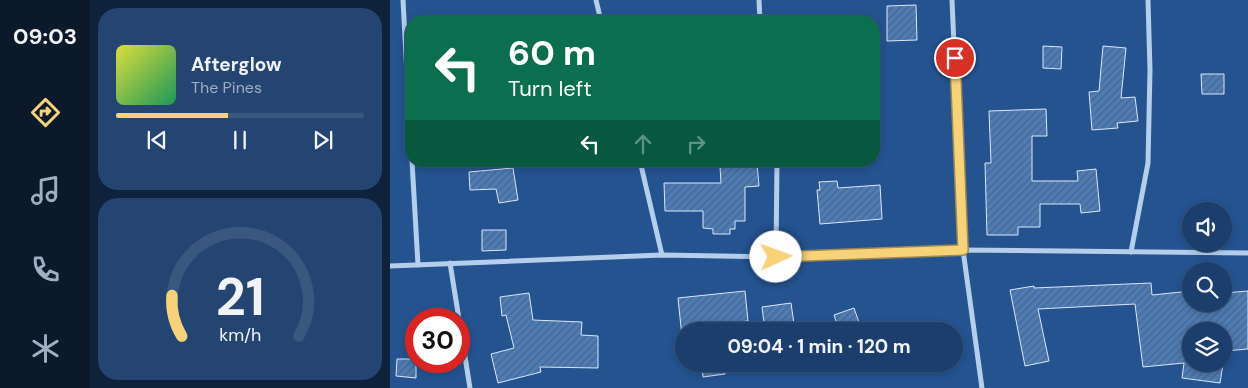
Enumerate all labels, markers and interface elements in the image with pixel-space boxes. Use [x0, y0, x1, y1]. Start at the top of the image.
text: 09:03 [13, 22, 77, 51]
text: 60 m [508, 30, 596, 76]
icon: left [425, 35, 490, 100]
pin [934, 37, 976, 79]
icon: arrive [941, 44, 969, 72]
text: Afterglow [191, 52, 282, 77]
text: Turn left [508, 74, 592, 103]
text: The Pines [191, 77, 262, 98]
icon: directions [28, 95, 63, 130]
icon: previous [143, 126, 171, 154]
icon: pause [226, 126, 254, 154]
icon: next [309, 126, 337, 154]
icon: left [576, 130, 604, 158]
icon: ahead [629, 130, 657, 158]
icon: right [682, 130, 710, 158]
icon: music [28, 173, 63, 208]
map controls [1182, 202, 1232, 372]
button: sound [1182, 202, 1232, 252]
position arrow [749, 230, 801, 282]
icon: phone [28, 252, 63, 287]
button: search [1182, 262, 1232, 312]
text: 21 [216, 263, 264, 331]
speed limit sign: 30 [405, 308, 470, 373]
button: layers [1182, 322, 1232, 372]
text: km/h [219, 323, 261, 347]
icon: climate [28, 331, 63, 366]
text: 09:04 · 1 min · 120 m [727, 334, 911, 359]

